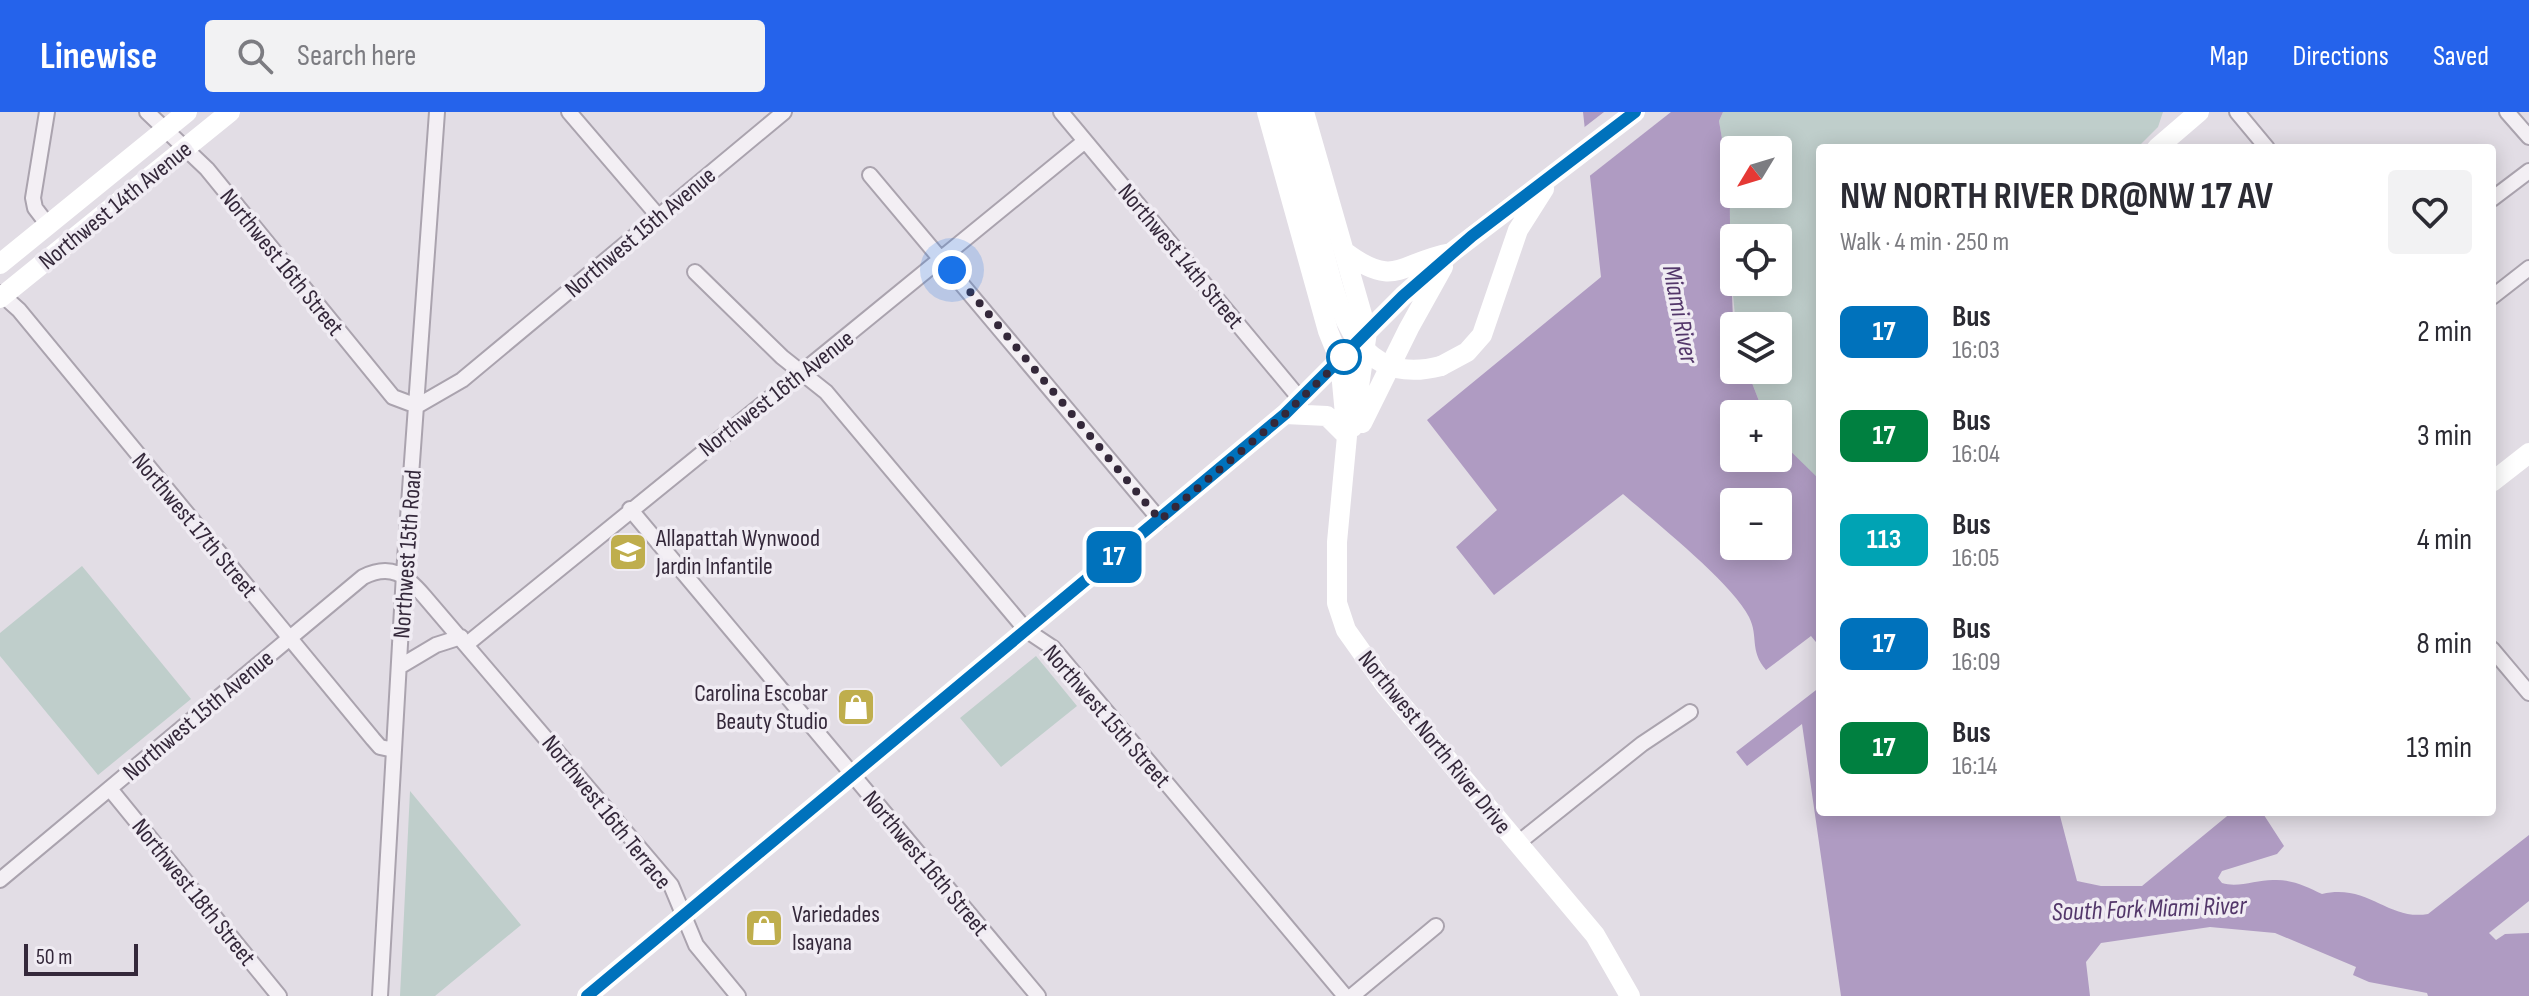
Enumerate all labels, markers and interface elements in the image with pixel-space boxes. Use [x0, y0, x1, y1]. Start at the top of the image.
search box [205, 20, 765, 92]
text: Linewise [40, 34, 157, 79]
icon: search [233, 34, 277, 78]
text: Search here [297, 38, 416, 74]
text: Map [2210, 40, 2249, 73]
text: Directions [2293, 40, 2389, 73]
text: Saved [2433, 40, 2489, 73]
street label: Northwest 14th Avenue [33, 135, 198, 276]
north arrow [1720, 136, 1792, 208]
map controls [1720, 136, 1792, 560]
street label: Northwest 15th Avenue [559, 161, 722, 304]
button: heart [2388, 170, 2472, 254]
text: NW NORTH RIVER DR@NW 17 AV [1840, 174, 2273, 219]
street label: Northwest 14th Street [1112, 178, 1250, 335]
street label: Northwest 16th Street [213, 183, 350, 342]
button: locate [1720, 224, 1792, 296]
text: Walk · 4 min · 250 m [1840, 227, 2009, 258]
your location [932, 250, 972, 290]
water label: Miami River [1655, 263, 1705, 368]
text: Bus [1952, 299, 1991, 335]
button: layers [1720, 312, 1792, 384]
text: 2 min [2417, 314, 2472, 350]
text: 17 [1873, 315, 1896, 348]
street label: Northwest 16th Avenue [693, 324, 860, 463]
text: 16:03 [1952, 335, 2000, 366]
unlabelled marker [1327, 340, 1361, 374]
button: + [1720, 400, 1792, 472]
text: Bus [1952, 403, 1991, 439]
text: 3 min [2417, 418, 2472, 454]
text: 17 [1873, 419, 1896, 452]
text: 16:04 [1952, 439, 2000, 470]
street label: Northwest 17th Street [126, 447, 264, 604]
street label: Northwest 15th Road [387, 469, 428, 639]
button: − [1720, 488, 1792, 560]
text: Bus [1952, 507, 1991, 543]
text: 4 min [2417, 522, 2472, 558]
text: 113 [1867, 523, 1901, 556]
place label: Allapattah Wynwood Jardin Infantile [655, 524, 820, 581]
school or university icon: Allapattah Wynwood Jardin Infantile [607, 531, 649, 573]
line badge: 17 [1078, 531, 1150, 583]
text: 17 [1103, 540, 1126, 573]
text: 16:05 [1952, 543, 1999, 574]
text: Bus [1952, 611, 1991, 647]
text: 8 min [2416, 626, 2472, 662]
text: 17 [1873, 627, 1896, 660]
street label: Northwest 15th Street [1037, 639, 1177, 794]
street label: Northwest 15th Avenue [117, 644, 280, 787]
street label: Northwest North River Drive [1352, 645, 1517, 840]
text: 16:09 [1952, 647, 2001, 678]
place label: Carolina Escobar Beauty Studio [694, 679, 828, 736]
shop icon: Carolina Escobar Beauty Studio [835, 686, 877, 728]
text: Bus [1952, 715, 1991, 751]
street label: Northwest 16th Terrace [536, 729, 678, 895]
text: 13 min [2406, 730, 2472, 766]
text: 17 [1873, 731, 1896, 764]
text: 16:14 [1952, 751, 1997, 782]
street label: Northwest 16th Street [856, 785, 995, 942]
street label: Northwest 18th Street [125, 813, 262, 972]
water label: South Fork Miami River [2051, 891, 2249, 928]
place label: Variedades Isayana [792, 900, 880, 957]
shop icon: Variedades Isayana [743, 907, 785, 949]
scale bar [24, 940, 138, 976]
text: 50 m [36, 944, 72, 971]

